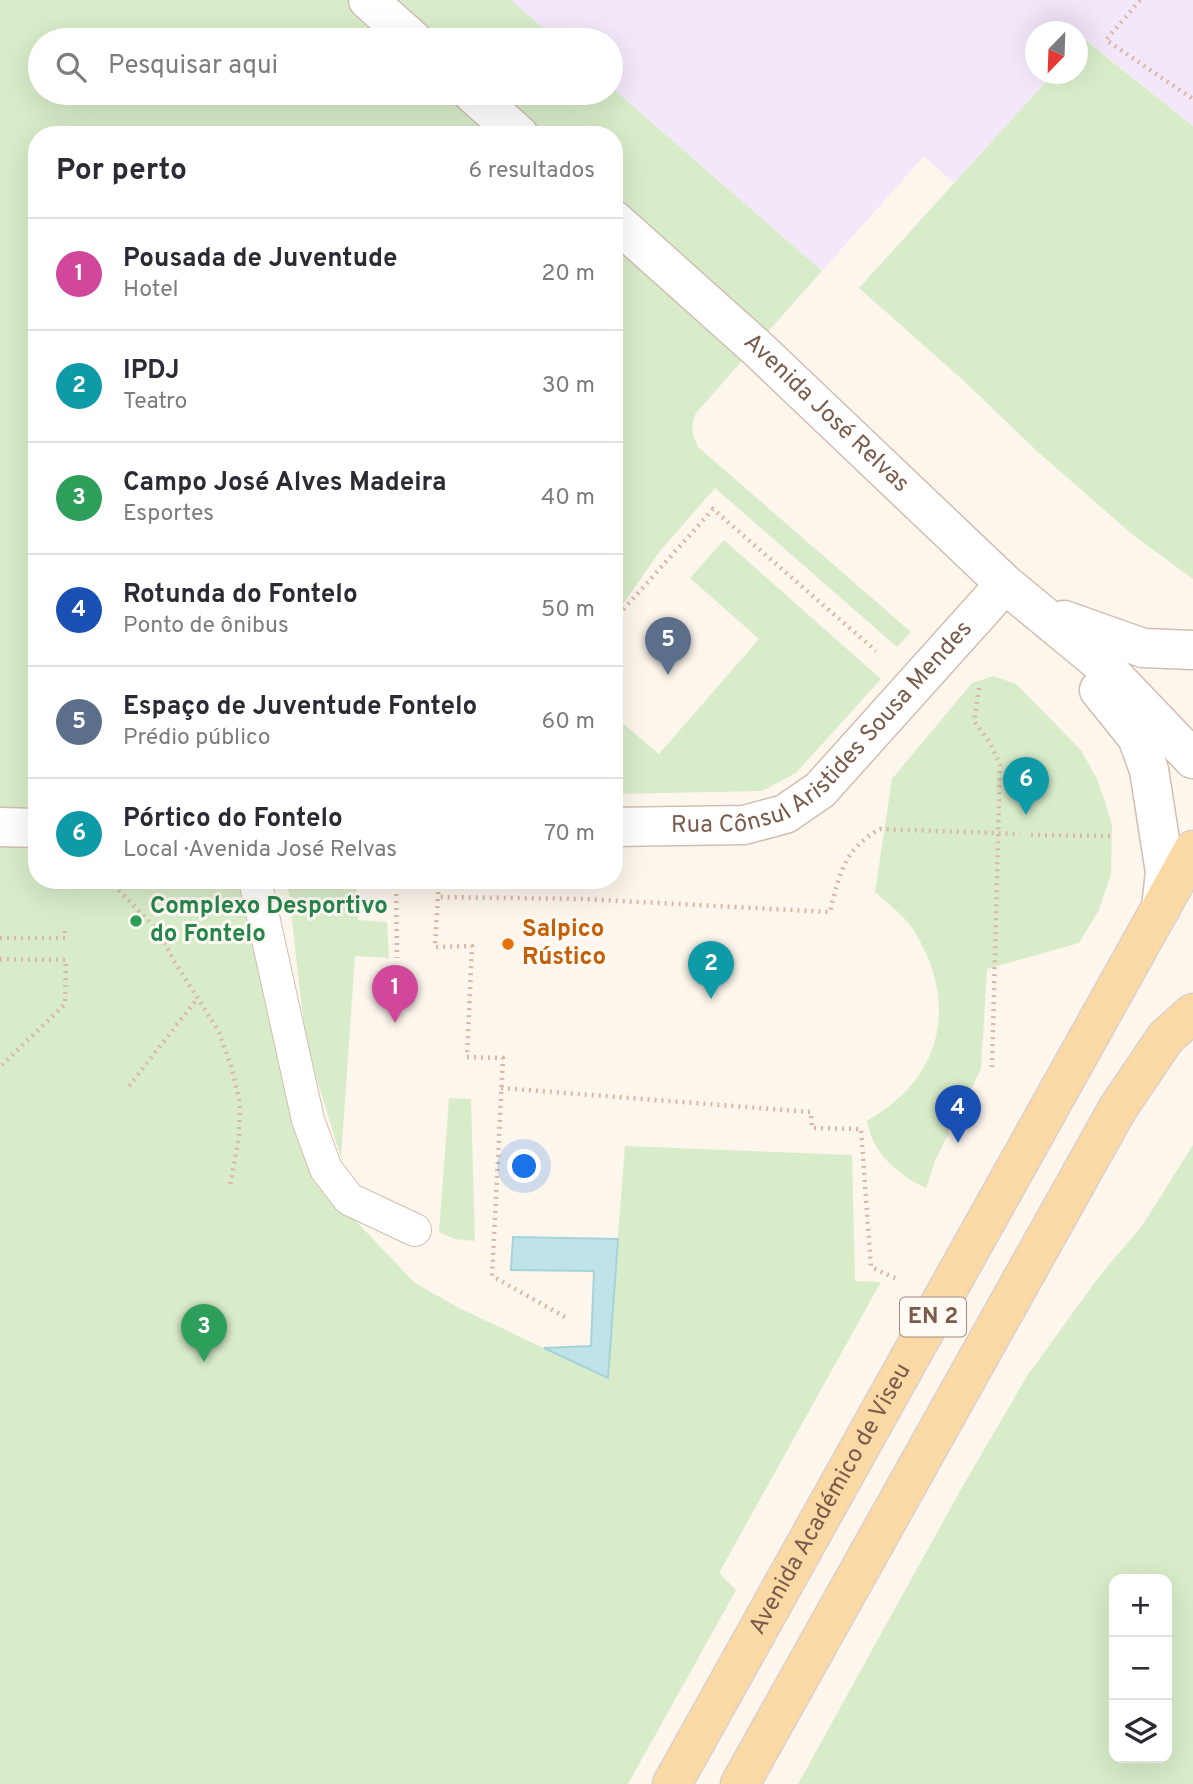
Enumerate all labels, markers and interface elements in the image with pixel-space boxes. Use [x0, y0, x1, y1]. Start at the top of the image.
north arrow [1025, 21, 1088, 84]
search box [28, 28, 623, 105]
icon: search [52, 48, 90, 86]
text: Pesquisar aqui [108, 50, 278, 83]
text: Por perto [56, 153, 187, 190]
text: 6 resultados [469, 157, 595, 186]
text: Pousada de Juventude [123, 243, 397, 276]
text: 1 [74, 260, 84, 289]
text: 20 m [541, 260, 595, 289]
text: Hotel [123, 276, 179, 305]
street label: Avenida José Relvas [737, 327, 915, 500]
text: IPDJ [123, 355, 180, 388]
text: 2 [72, 372, 86, 401]
text: 30 m [542, 372, 595, 401]
text: Teatro [123, 388, 187, 417]
text: Campo José Alves Madeira [123, 467, 447, 500]
text: 3 [72, 484, 86, 513]
text: 40 m [541, 484, 595, 513]
text: Esportes [123, 500, 214, 529]
text: Rotunda do Fontelo [123, 579, 358, 612]
text: 4 [72, 596, 86, 625]
text: 50 m [541, 596, 595, 625]
text: Ponto de ônibus [123, 612, 289, 641]
street label: Rua Cônsul Aristides Sousa Mendes [671, 615, 980, 841]
pin: 5 [645, 617, 691, 675]
text: Espaço de Juventude Fontelo [123, 691, 477, 724]
text: 5 [72, 708, 86, 737]
text: 60 m [542, 708, 595, 737]
text: Prédio público [123, 724, 271, 753]
pin: 6 [1003, 757, 1049, 815]
text: Pórtico do Fontelo [123, 803, 343, 836]
text: 6 [72, 820, 86, 849]
text: 70 m [544, 820, 595, 849]
text: Local · Avenida José Relvas [123, 836, 397, 865]
place label: Complexo Desportivo do Fontelo [150, 892, 388, 950]
marker: Complexo Desportivo do Fontelo [128, 913, 144, 929]
place label: Salpico Rústico [522, 915, 606, 973]
marker: Salpico Rústico [500, 936, 516, 952]
pin: 2 [688, 941, 734, 999]
pin: 1 [372, 965, 418, 1023]
pin: 4 [935, 1085, 981, 1143]
your location [507, 1149, 541, 1183]
road number: EN 2 [900, 1298, 966, 1336]
pin: 3 [181, 1304, 227, 1362]
street label: Avenida Académico de Viseu [743, 1358, 918, 1640]
map controls [1109, 1574, 1172, 1763]
button: + [1109, 1574, 1172, 1637]
button: − [1109, 1637, 1172, 1700]
button: layers [1109, 1700, 1172, 1763]

